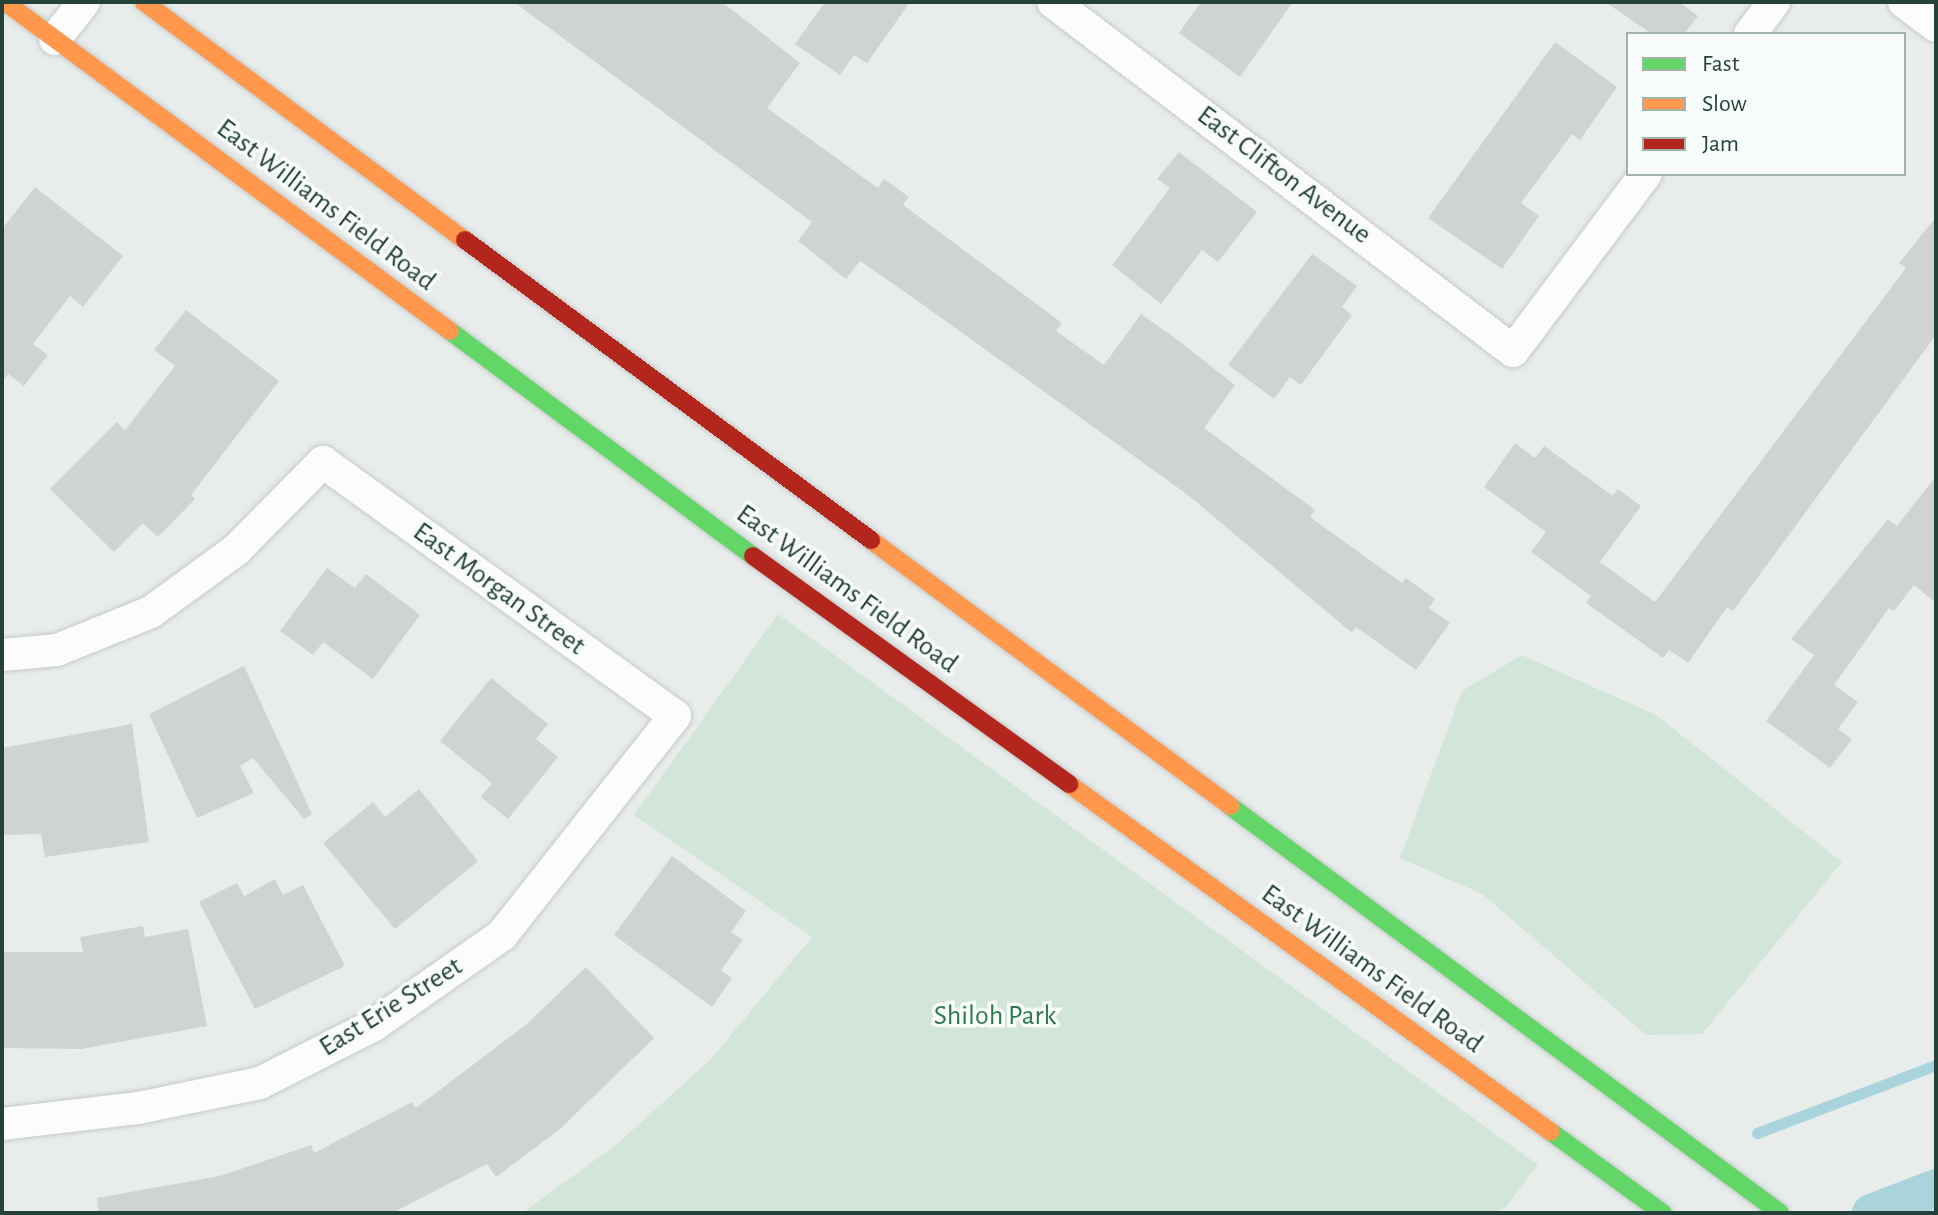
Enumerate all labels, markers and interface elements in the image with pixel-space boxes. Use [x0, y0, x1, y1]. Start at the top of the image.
legend [1626, 32, 1906, 176]
text: Fast [1702, 52, 1739, 76]
text: Slow [1702, 92, 1747, 116]
street label: East Clifton Avenue [1190, 99, 1378, 251]
street label: East Williams Field Road [210, 112, 442, 298]
text: Jam [1702, 132, 1739, 156]
street label: East Williams Field Road [730, 497, 964, 681]
street label: East Morgan Street [406, 515, 592, 663]
street label: East Williams Field Road [1255, 877, 1489, 1061]
street label: East Erie Street [313, 950, 469, 1064]
park label: Shiloh Park [934, 999, 1056, 1033]

